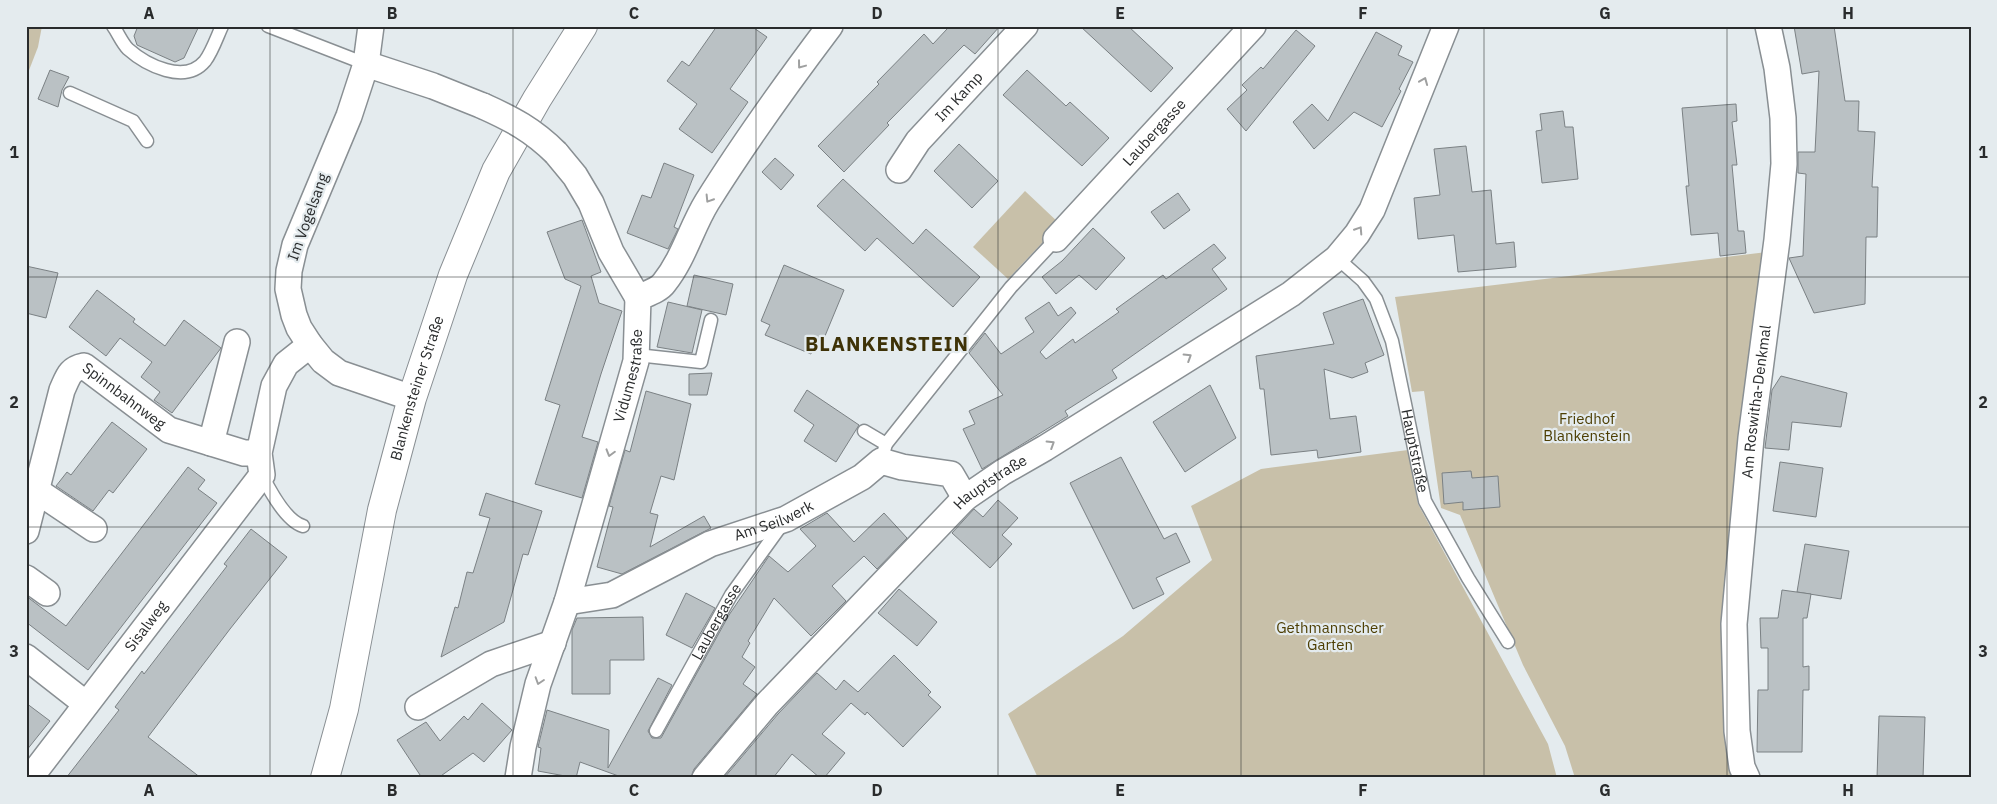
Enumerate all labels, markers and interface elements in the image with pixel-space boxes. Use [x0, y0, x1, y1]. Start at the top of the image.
text: A [144, 3, 155, 23]
text: B [387, 3, 398, 23]
text: C [629, 3, 639, 23]
text: D [871, 3, 883, 23]
text: E [1115, 3, 1125, 23]
text: F [1358, 3, 1368, 23]
text: G [1599, 3, 1611, 23]
text: H [1842, 3, 1854, 23]
one-way arrow [798, 59, 807, 69]
street label: Im Kamp [931, 67, 987, 126]
one-way arrow [1419, 78, 1429, 86]
street label: Laubergasse [1118, 95, 1190, 170]
text: 1 [9, 142, 19, 162]
text: 1 [1978, 142, 1988, 162]
street label: Im Vogelsang [283, 170, 332, 263]
one-way arrow [706, 193, 715, 203]
one-way arrow [1353, 226, 1363, 235]
street label: Blankensteiner Straße [386, 313, 448, 462]
street label: Am Roswitha-Denkmal [1737, 324, 1775, 479]
street label: Vidumestraße [609, 329, 646, 424]
district label: BLANKENSTEIN [805, 330, 969, 357]
one-way arrow [1183, 354, 1192, 364]
street label: Spinnbahnweg [79, 358, 170, 433]
text: 2 [9, 392, 19, 412]
text: 2 [1978, 392, 1988, 412]
street label: Hauptstraße [1397, 407, 1433, 494]
park label: Friedhof Blankenstein [1543, 409, 1631, 445]
one-way arrow [1045, 441, 1054, 451]
one-way arrow [605, 448, 615, 457]
street label: Hauptstraße [949, 450, 1030, 513]
street label: Am Seilwerk [731, 496, 817, 544]
street label: Laubergasse [687, 579, 745, 663]
street label: Sisalweg [120, 597, 171, 655]
park label: Gethmannscher Garten [1276, 618, 1384, 654]
text: 3 [9, 641, 19, 661]
text: 3 [1978, 641, 1988, 661]
one-way arrow [535, 676, 545, 685]
text: A [144, 780, 155, 800]
text: B [387, 780, 398, 800]
text: C [629, 780, 639, 800]
text: D [871, 780, 883, 800]
text: E [1115, 780, 1125, 800]
text: F [1358, 780, 1368, 800]
text: G [1599, 780, 1611, 800]
text: H [1842, 780, 1854, 800]

